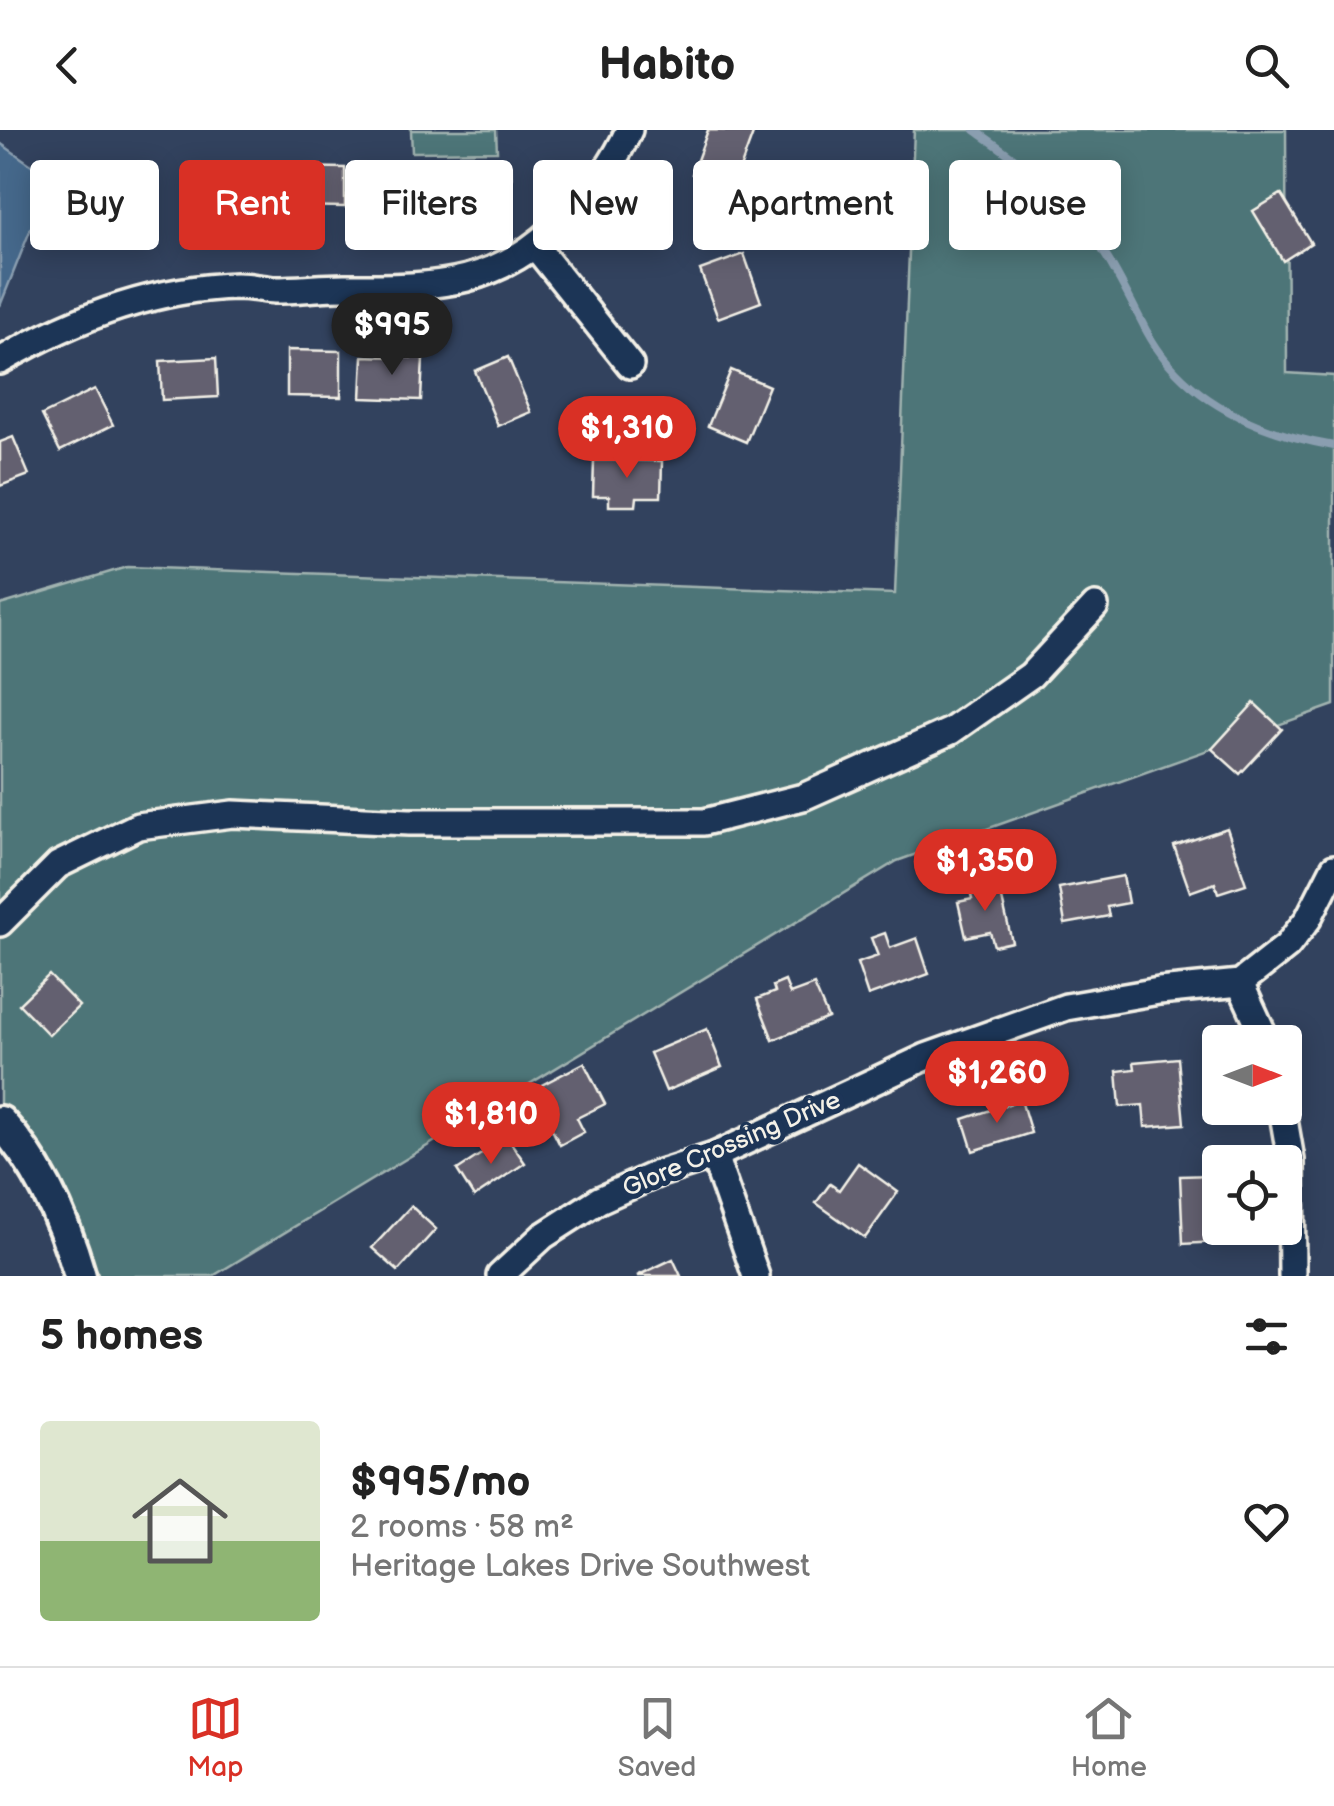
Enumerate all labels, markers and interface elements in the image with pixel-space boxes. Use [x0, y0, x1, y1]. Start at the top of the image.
icon: back [40, 38, 95, 93]
text: Habito [599, 38, 735, 93]
icon: search [1239, 38, 1294, 93]
chip: Buy [30, 160, 159, 250]
chip: Rent [179, 160, 325, 250]
chip: Filters [345, 160, 513, 250]
chip: New [533, 160, 673, 250]
chip: Apartment [693, 160, 929, 250]
chip: House [949, 160, 1121, 250]
pin: $995 [333, 293, 451, 378]
text: $995 [353, 306, 431, 345]
pin: $1,310 [546, 396, 708, 481]
text: $1,310 [580, 409, 674, 448]
pin: $1,350 [904, 829, 1066, 914]
text: $1,350 [936, 842, 1034, 881]
north arrow [1202, 1025, 1302, 1125]
map controls [1202, 1025, 1302, 1245]
pin: $1,260 [916, 1041, 1078, 1126]
text: $1,260 [947, 1054, 1047, 1093]
pin: $1,810 [410, 1082, 572, 1167]
street label: Glore Crossing Drive [618, 1084, 845, 1204]
text: $1,810 [444, 1095, 538, 1134]
button: locate [1202, 1145, 1302, 1245]
icon: filters [1239, 1309, 1294, 1364]
text: 5 homes [40, 1311, 203, 1362]
text: $995/mo [350, 1457, 531, 1508]
icon: home [120, 1461, 240, 1581]
icon: heart [1239, 1494, 1294, 1549]
text: 2 rooms · 58 m² [350, 1508, 574, 1547]
text: Heritage Lakes Drive Southwest [350, 1547, 810, 1586]
tab: Map [187, 1691, 243, 1784]
tab: Saved [618, 1691, 696, 1784]
tab: Home [1071, 1691, 1147, 1784]

